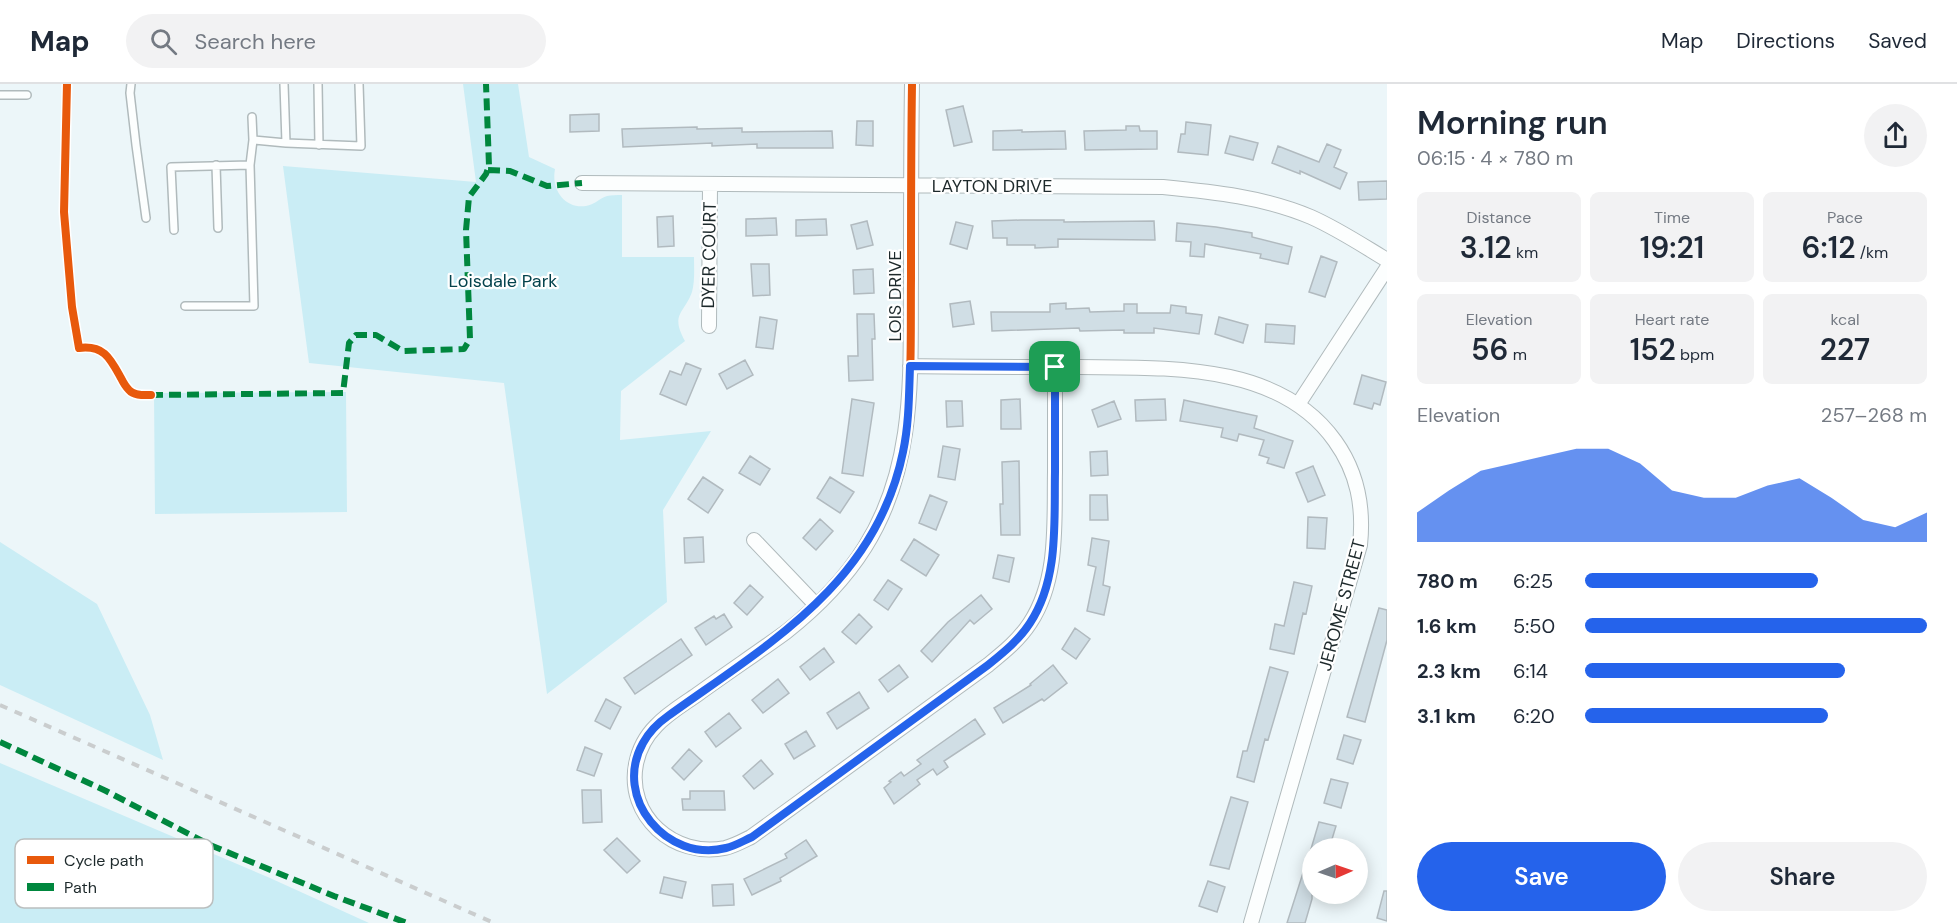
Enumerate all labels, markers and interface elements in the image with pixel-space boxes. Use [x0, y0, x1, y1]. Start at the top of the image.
search box [126, 14, 546, 68]
text: Map [30, 23, 90, 60]
icon: search [147, 25, 180, 58]
text: Search here [195, 27, 316, 56]
text: Map [1661, 27, 1703, 55]
text: Directions [1736, 27, 1835, 55]
text: Saved [1868, 27, 1927, 55]
text: Morning run [1417, 101, 1608, 144]
button: share [1864, 104, 1927, 167]
text: 06:15 · 4 × 780 m [1417, 145, 1573, 171]
street label: LAYTON DRIVE [932, 174, 1052, 198]
street label: DYER COURT [696, 201, 722, 309]
text: Distance [1467, 207, 1531, 228]
text: Time [1654, 207, 1690, 228]
text: Pace [1827, 207, 1863, 228]
text: 3.12 [1460, 228, 1512, 267]
text: 19:21 [1640, 228, 1704, 267]
text: 6:12 [1802, 228, 1856, 267]
text: km [1512, 242, 1538, 263]
text: /km [1856, 242, 1888, 263]
street label: LOIS DRIVE [883, 250, 907, 342]
park label: Loisdale Park [449, 269, 557, 293]
text: Elevation [1466, 309, 1532, 330]
text: Heart rate [1635, 309, 1709, 330]
text: kcal [1831, 309, 1859, 330]
text: 56 [1471, 330, 1509, 369]
text: 152 [1630, 330, 1676, 369]
text: 227 [1820, 330, 1870, 369]
pin [1029, 341, 1080, 392]
text: m [1509, 344, 1527, 365]
text: bpm [1676, 344, 1714, 365]
icon: arrive [1038, 350, 1071, 383]
text: Elevation [1417, 402, 1500, 428]
text: 257–268 m [1821, 402, 1927, 428]
street label: JEROME STREET [1313, 537, 1371, 673]
text: 780 m [1417, 568, 1478, 594]
text: 6:25 [1513, 568, 1553, 594]
text: 1.6 km [1417, 613, 1476, 639]
text: 5:50 [1513, 613, 1555, 639]
text: 2.3 km [1417, 658, 1481, 684]
text: 6:14 [1513, 658, 1548, 684]
text: 3.1 km [1417, 703, 1476, 729]
text: 6:20 [1513, 703, 1555, 729]
north arrow [1302, 838, 1368, 904]
map controls [1302, 838, 1368, 904]
legend [15, 839, 213, 908]
button: Save [1417, 842, 1666, 911]
button: Share [1678, 842, 1927, 911]
text: Cycle path [64, 850, 144, 871]
text: Path [64, 877, 97, 898]

